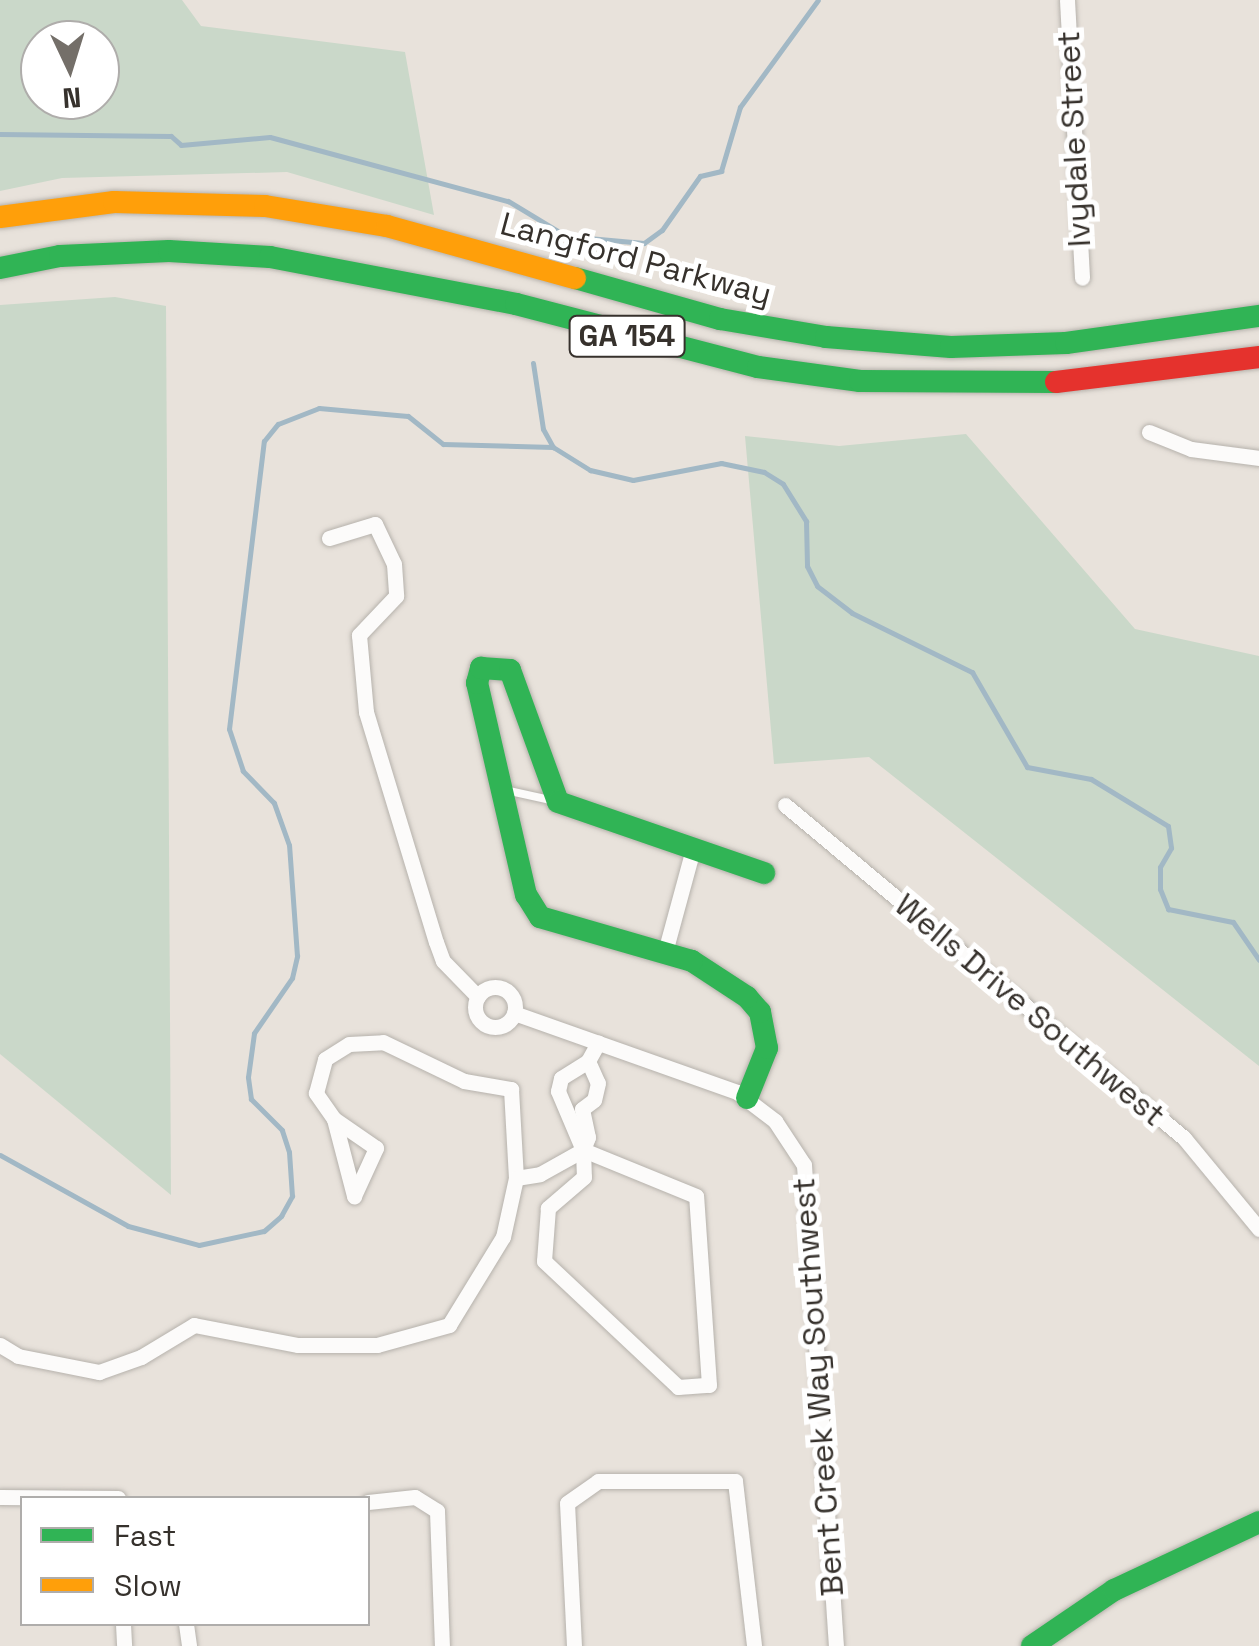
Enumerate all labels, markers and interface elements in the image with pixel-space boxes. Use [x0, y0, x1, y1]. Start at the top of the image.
north arrow [20, 20, 120, 120]
street label: Ivydale Street [1049, 30, 1099, 248]
text: N [61, 79, 83, 117]
street label: Langford Parkway [496, 204, 776, 314]
road number: GA 154 [567, 311, 687, 361]
street label: Wells Drive Southwest [887, 886, 1173, 1134]
street label: Bent Creek Way Southwest [784, 1176, 852, 1598]
legend [20, 1496, 370, 1626]
text: Fast [114, 1516, 176, 1555]
text: Slow [114, 1566, 182, 1605]

